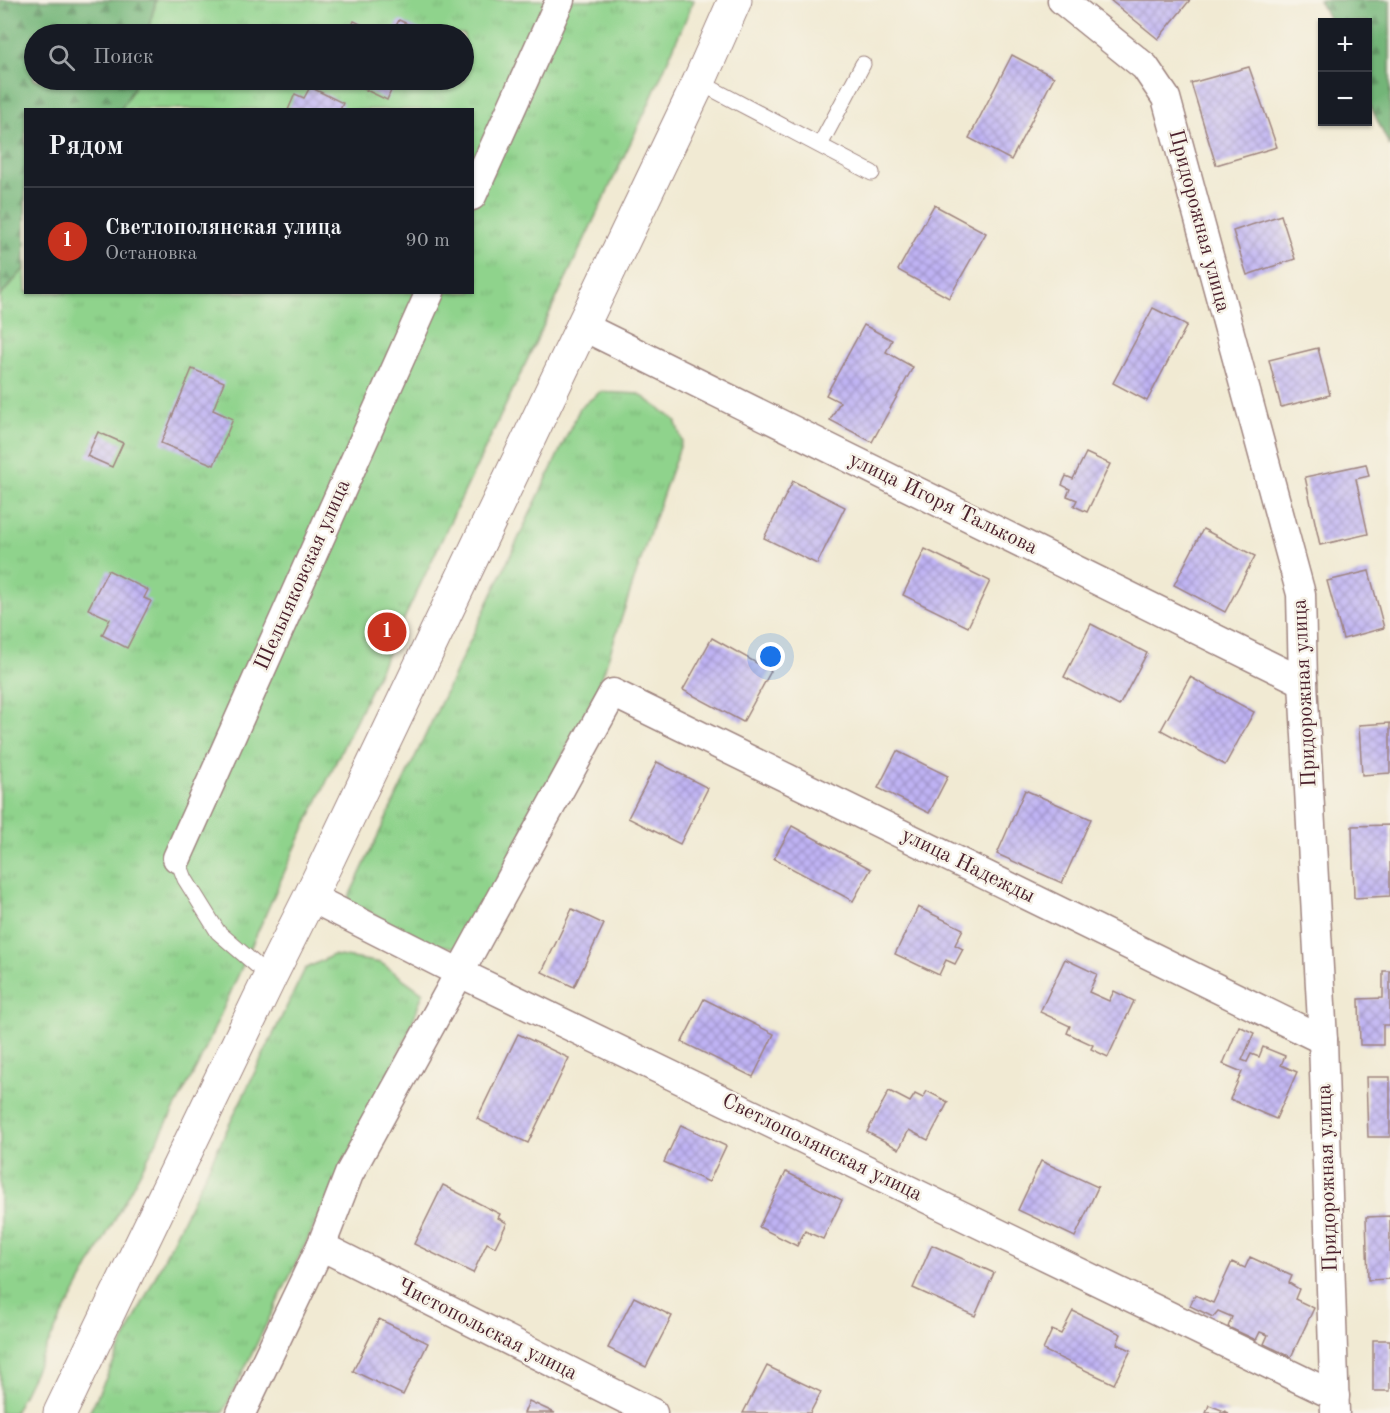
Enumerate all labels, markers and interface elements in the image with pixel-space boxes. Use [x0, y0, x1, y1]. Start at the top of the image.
map controls [1318, 18, 1372, 126]
button: + [1318, 18, 1372, 72]
search box [24, 24, 474, 90]
icon: search [45, 41, 78, 74]
text: Поиск [93, 46, 154, 68]
button: − [1318, 72, 1372, 126]
street label: Придорожная улица [1165, 127, 1233, 315]
text: Рядом [48, 134, 123, 160]
text: Светлополянская улица [105, 217, 342, 239]
text: 1 [62, 231, 73, 251]
text: 90 m [405, 231, 450, 251]
text: Остановка [105, 244, 197, 264]
street label: улица Игоря Талькова [845, 449, 1041, 559]
street label: Шельпяковская улица [251, 477, 355, 673]
street label: Придорожная улица [1290, 598, 1320, 788]
pin: 1 [368, 610, 406, 654]
your location [756, 642, 785, 671]
street label: улица Надежды [898, 825, 1038, 907]
street label: Придорожная улица [1314, 1084, 1342, 1272]
street label: Светлополянская улица [719, 1090, 925, 1206]
street label: Чистопольская улица [394, 1275, 580, 1385]

